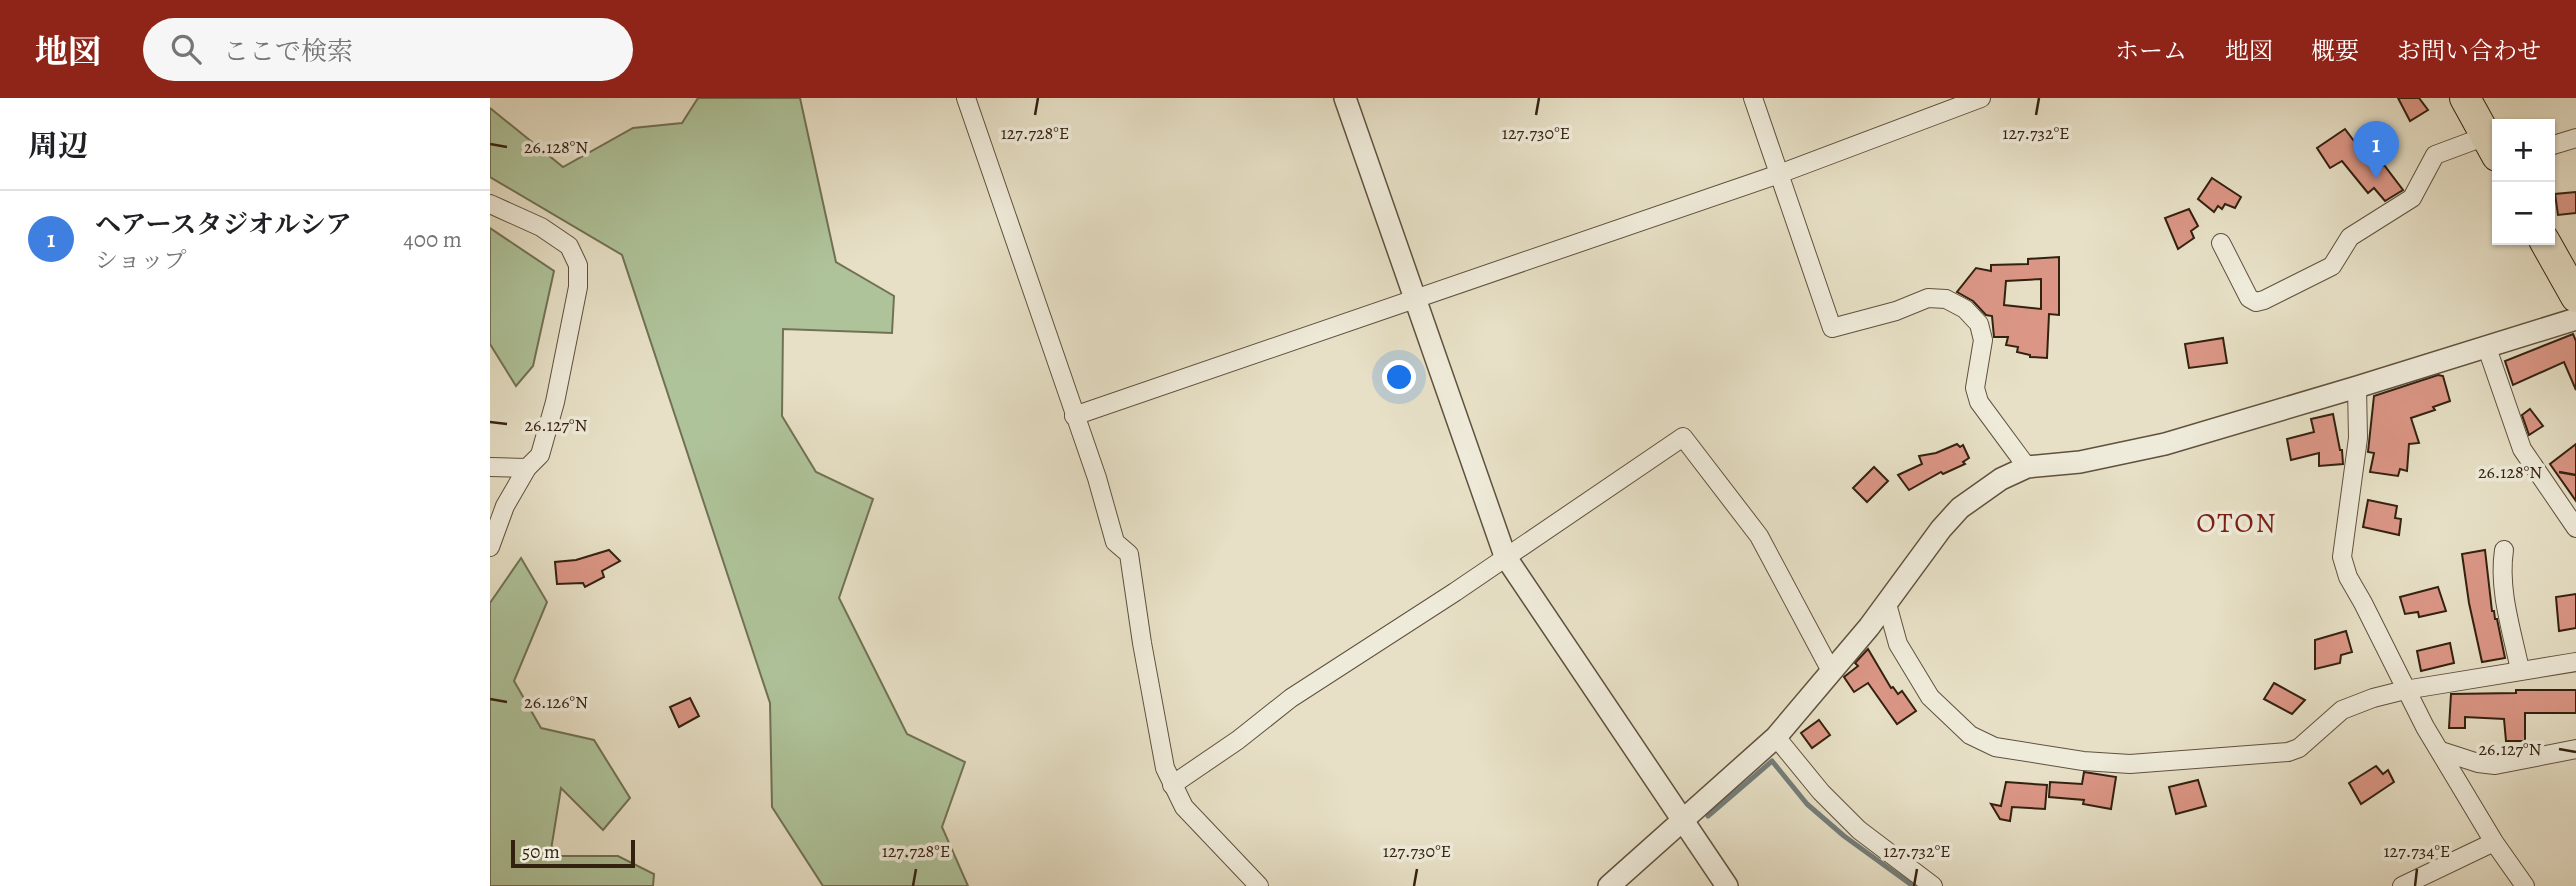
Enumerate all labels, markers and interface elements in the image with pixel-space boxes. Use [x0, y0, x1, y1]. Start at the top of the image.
search box [143, 18, 633, 81]
text: 地図 [35, 29, 101, 74]
icon: search [167, 30, 205, 68]
text: ここで検索 [223, 34, 353, 69]
text: ホーム [2115, 35, 2187, 67]
text: 地図 [2225, 35, 2273, 67]
text: 概要 [2311, 35, 2359, 67]
text: お問い合わせ [2397, 35, 2541, 67]
map controls [2492, 119, 2555, 245]
button: + [2492, 119, 2555, 182]
text: 127.728°E [1001, 121, 1069, 145]
text: 127.730°E [1502, 121, 1570, 145]
text: 127.732°E [2002, 121, 2070, 145]
pin: 1 [2353, 121, 2399, 179]
text: 周辺 [28, 126, 88, 166]
text: 26.128°N [524, 135, 588, 159]
button: − [2492, 182, 2555, 245]
text: ヘアースタジオルシア [95, 207, 352, 242]
text: 1 [47, 224, 55, 255]
text: 400 m [403, 224, 462, 255]
text: ショップ [95, 245, 187, 276]
your location [1382, 360, 1416, 394]
text: 26.127°N [525, 413, 588, 437]
text: 26.128°N [2478, 460, 2542, 484]
district label: OTON [2196, 504, 2278, 542]
text: 26.126°N [524, 690, 588, 714]
text: 26.127°N [2479, 737, 2542, 761]
scale bar [511, 837, 635, 869]
text: 50 m [522, 839, 560, 865]
text: 127.728°E [882, 839, 950, 863]
text: 127.730°E [1383, 839, 1451, 863]
text: 127.732°E [1883, 839, 1951, 863]
text: 127.734°E [2383, 839, 2451, 863]

